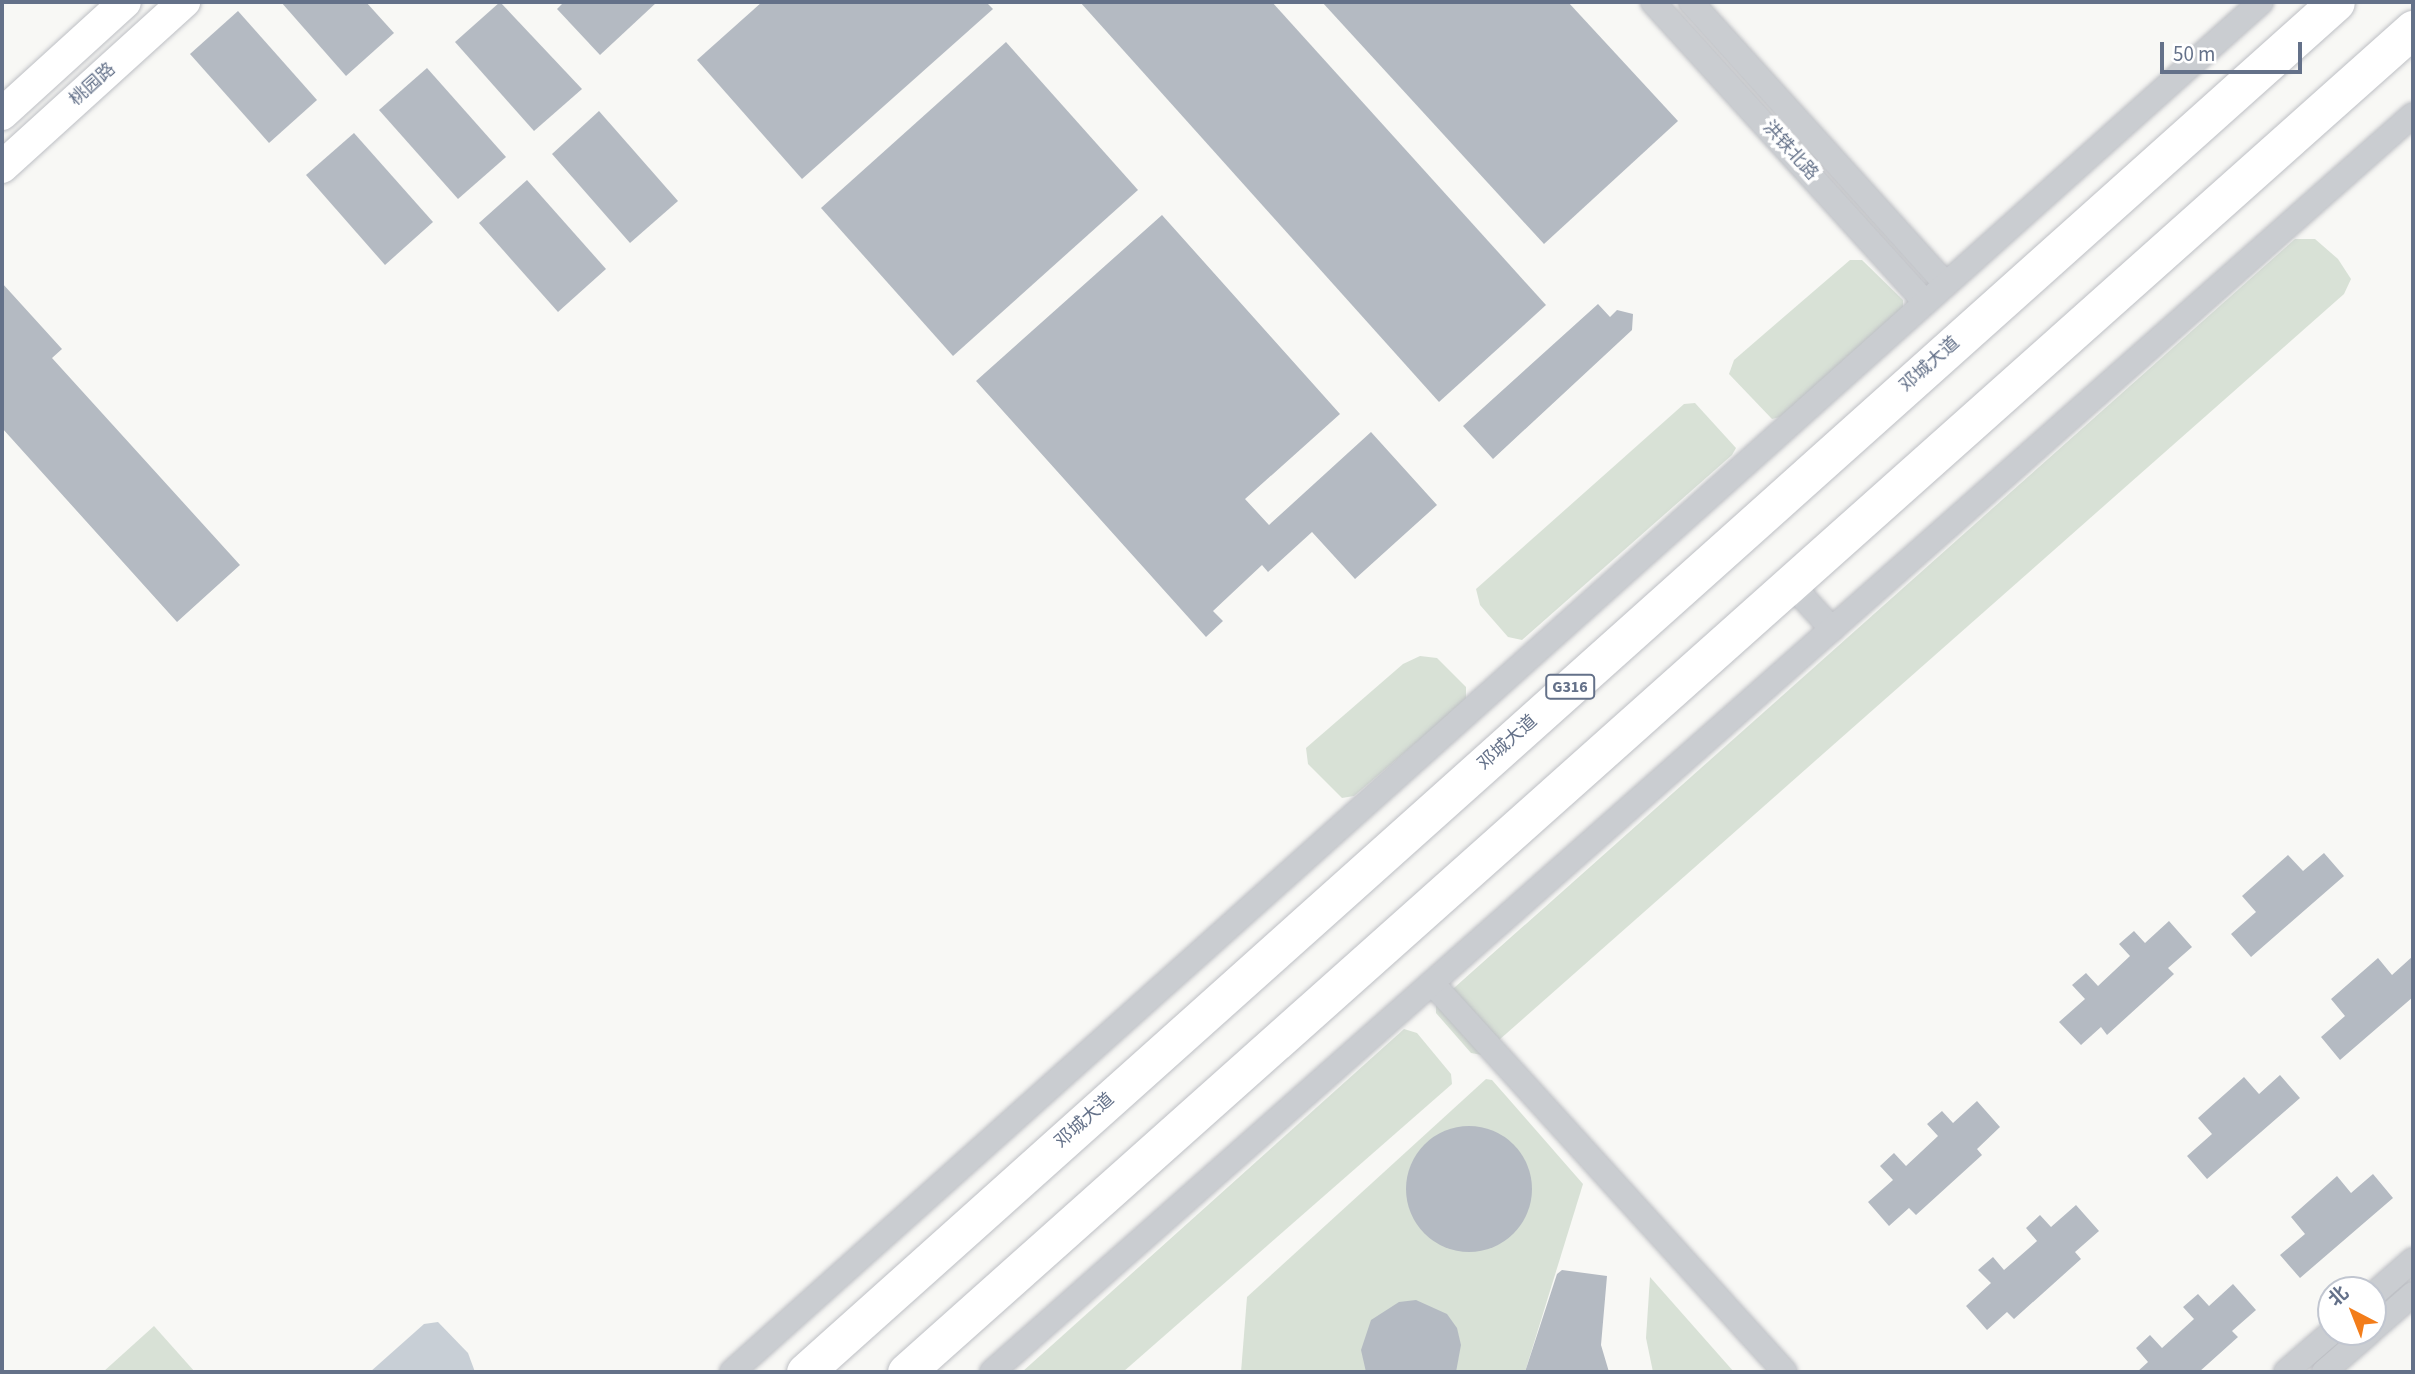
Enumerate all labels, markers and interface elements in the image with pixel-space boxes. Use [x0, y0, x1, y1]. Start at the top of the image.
scale bar [2163, 28, 2305, 72]
text: 50 m [2173, 39, 2215, 69]
street label: 桃园路 [66, 59, 120, 111]
street label: 洪铁北路 [1758, 117, 1822, 185]
street label: 邓城大道 [1896, 333, 1964, 397]
road number: G316 [1544, 674, 1596, 700]
street label: 邓城大道 [1474, 711, 1542, 775]
street label: 邓城大道 [1051, 1089, 1119, 1153]
north arrow [2317, 1276, 2387, 1346]
text: 北 [2323, 1280, 2355, 1313]

